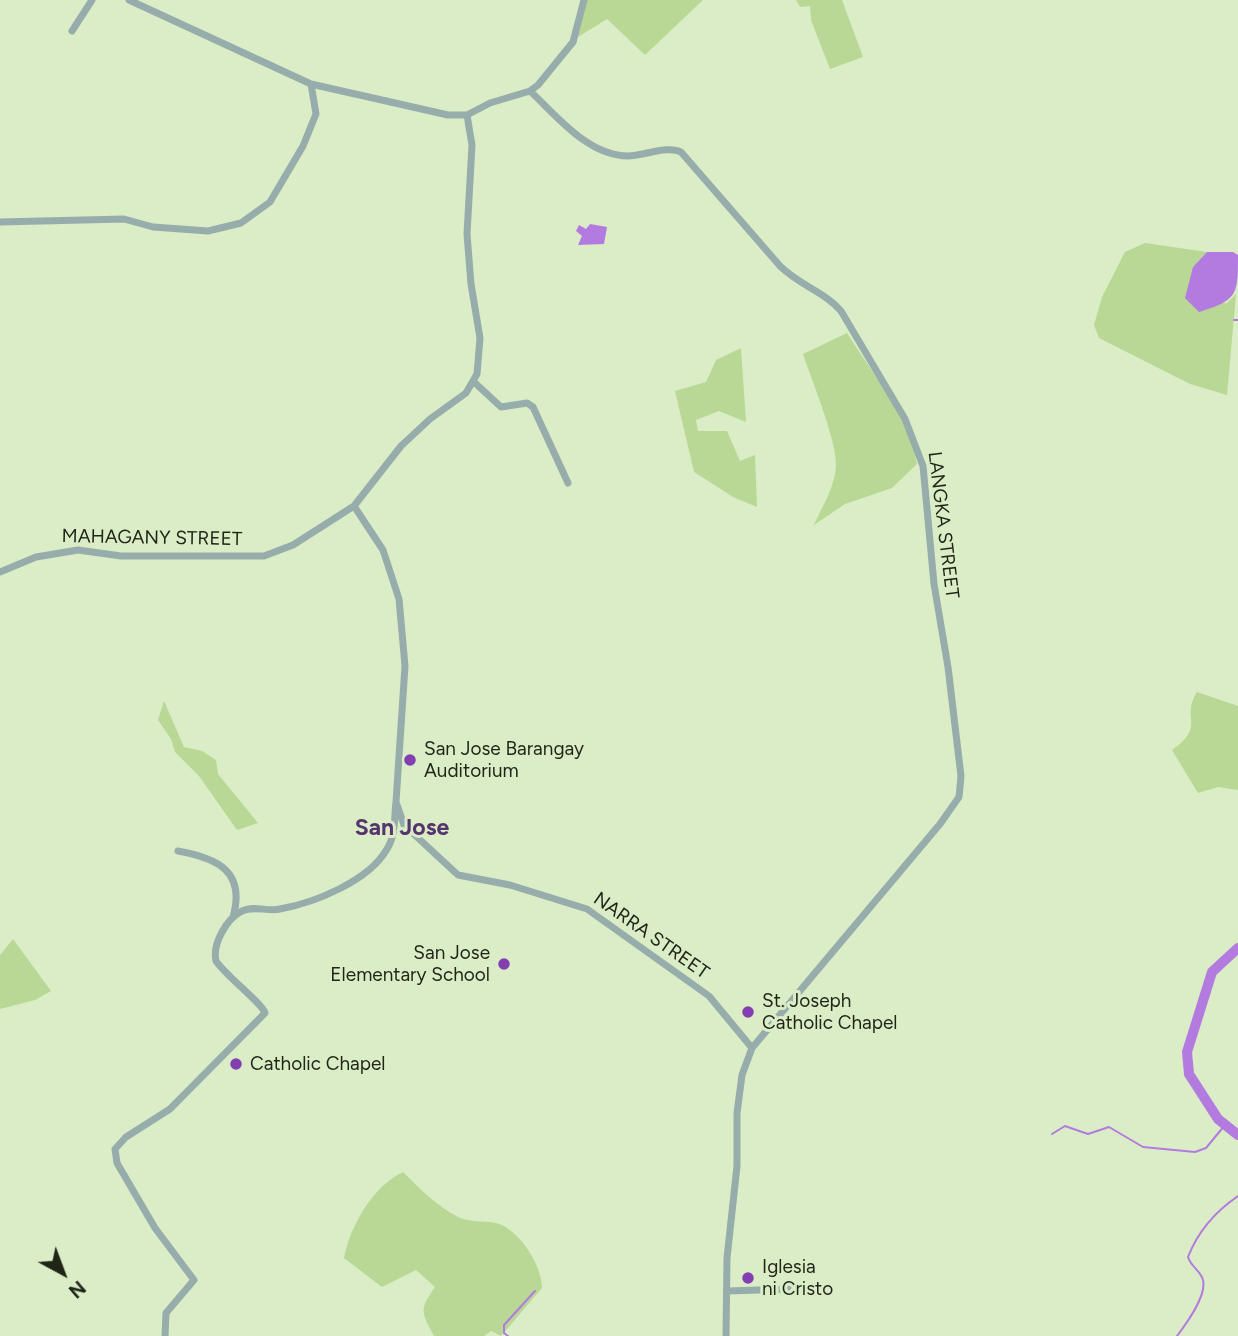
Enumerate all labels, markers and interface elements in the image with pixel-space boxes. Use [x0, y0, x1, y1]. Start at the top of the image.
street label: LANGKA STREET [923, 450, 963, 600]
street label: MAHAGANY STREET [61, 525, 243, 551]
place label: San Jose Barangay Auditorium [424, 738, 584, 782]
marker: San Jose Barangay Auditorium [402, 752, 418, 768]
district label: San Jose [355, 814, 449, 842]
street label: NARRA STREET [589, 888, 713, 984]
place label: San Jose Elementary School [330, 942, 490, 986]
marker: San Jose Elementary School [496, 956, 512, 972]
place label: St. Joseph Catholic Chapel [762, 990, 898, 1034]
marker: St. Joseph Catholic Chapel [740, 1004, 756, 1020]
place label: Catholic Chapel [250, 1053, 386, 1075]
marker: Catholic Chapel [228, 1056, 244, 1072]
north arrow [28, 1238, 98, 1308]
place label: Iglesia ni Cristo [762, 1256, 833, 1300]
marker: Iglesia ni Cristo [740, 1270, 756, 1286]
text: N [64, 1276, 90, 1303]

